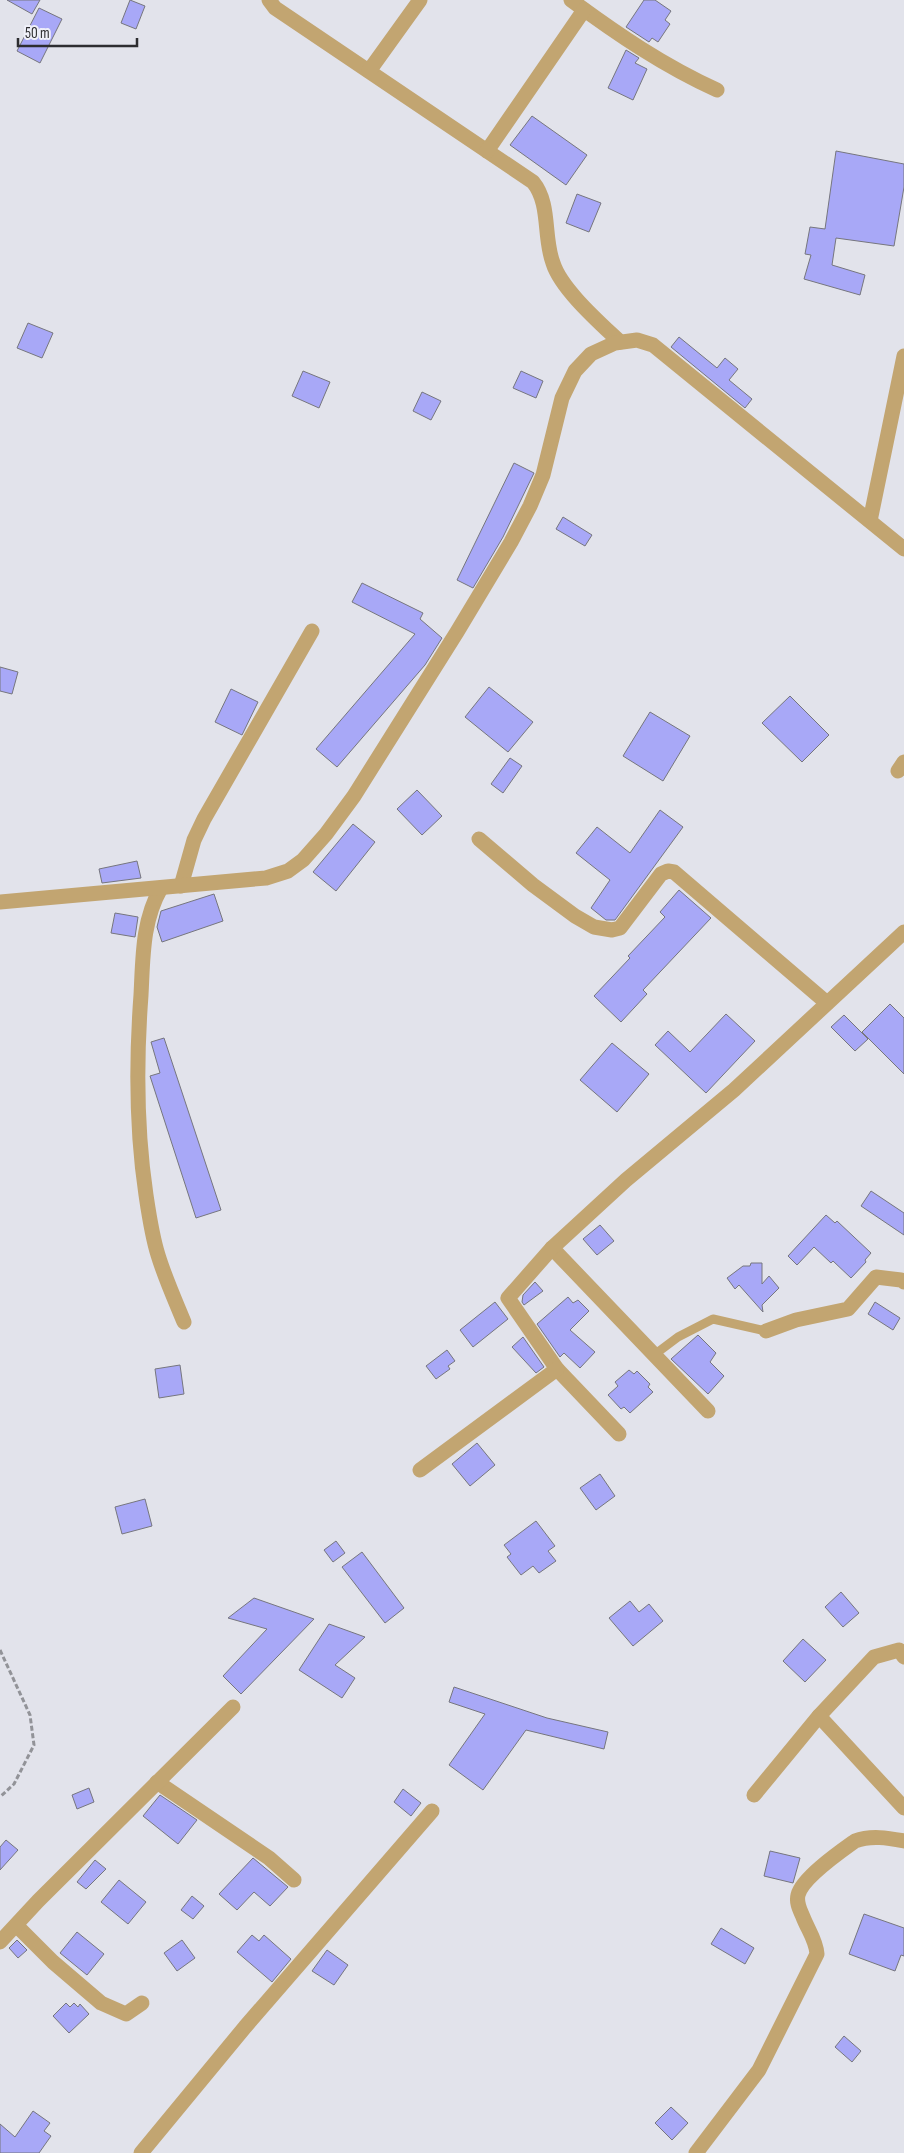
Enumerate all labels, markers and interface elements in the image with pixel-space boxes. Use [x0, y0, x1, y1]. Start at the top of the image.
scale bar [18, 15, 136, 47]
text: 50 m [25, 24, 50, 43]

